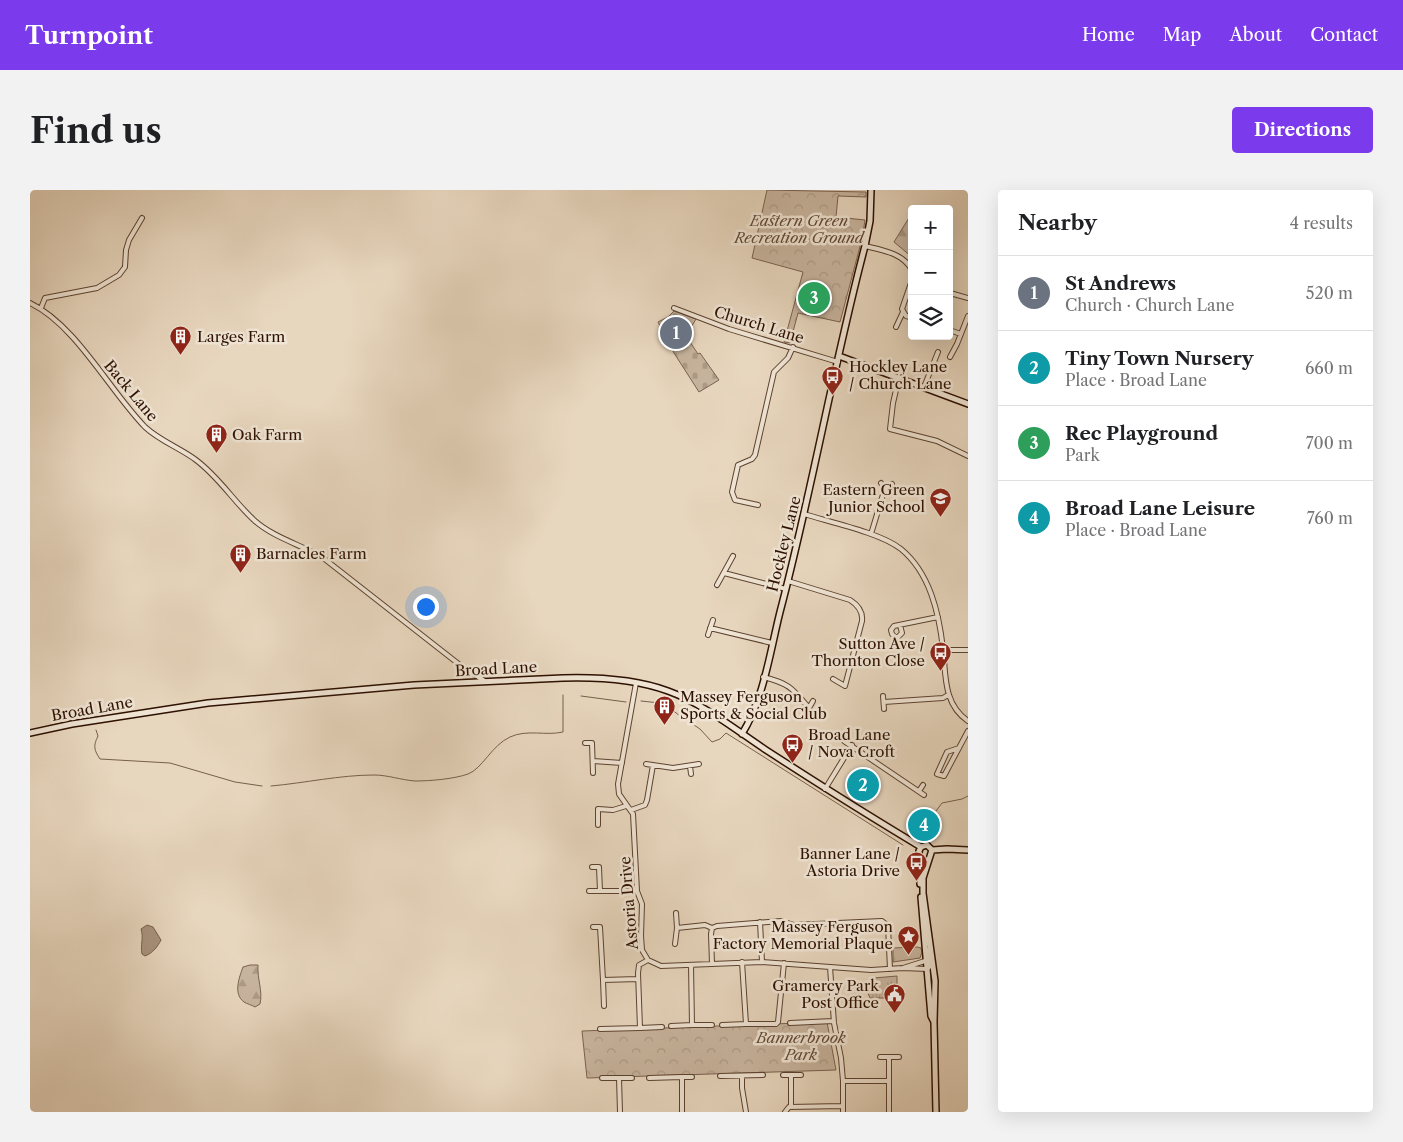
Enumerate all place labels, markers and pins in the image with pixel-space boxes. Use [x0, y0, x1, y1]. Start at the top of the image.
pin: 3 [798, 279, 830, 317]
pin: 1 [660, 314, 692, 352]
building icon: Larges Farm [169, 325, 193, 356]
place label: Larges Farm [197, 327, 285, 346]
place label: Hockley Lane / Church Lane [849, 357, 952, 393]
bus stop icon: Hockley Lane / Church Lane [821, 364, 845, 395]
building icon: Oak Farm [204, 423, 228, 454]
place label: Oak Farm [232, 425, 302, 444]
place label: Eastern Green Junior School [823, 480, 926, 516]
school or university icon: Eastern Green Junior School [929, 487, 953, 518]
building icon: Barnacles Farm [228, 542, 252, 573]
place label: Barnacles Farm [256, 544, 367, 563]
place label: Sutton Ave / Thornton Close [811, 634, 925, 670]
bus stop icon: Sutton Ave / Thornton Close [929, 641, 953, 672]
place label: Massey Ferguson Sports & Social Club [680, 687, 827, 723]
building icon: Massey Ferguson Sports & Social Club [652, 694, 676, 725]
place label: Broad Lane / Nova Croft [808, 725, 895, 761]
bus stop icon: Broad Lane / Nova Croft [780, 732, 804, 763]
pin: 2 [847, 766, 879, 804]
pin: 4 [908, 806, 940, 844]
place label: Banner Lane / Astoria Drive [799, 844, 900, 880]
bus stop icon: Banner Lane / Astoria Drive [904, 851, 928, 882]
place label: Massey Ferguson Factory Memorial Plaque [713, 917, 894, 953]
place icon: Massey Ferguson Factory Memorial Plaque [897, 924, 921, 955]
place label: Gramercy Park Post Office [772, 976, 880, 1012]
public building icon: Gramercy Park Post Office [883, 983, 907, 1014]

